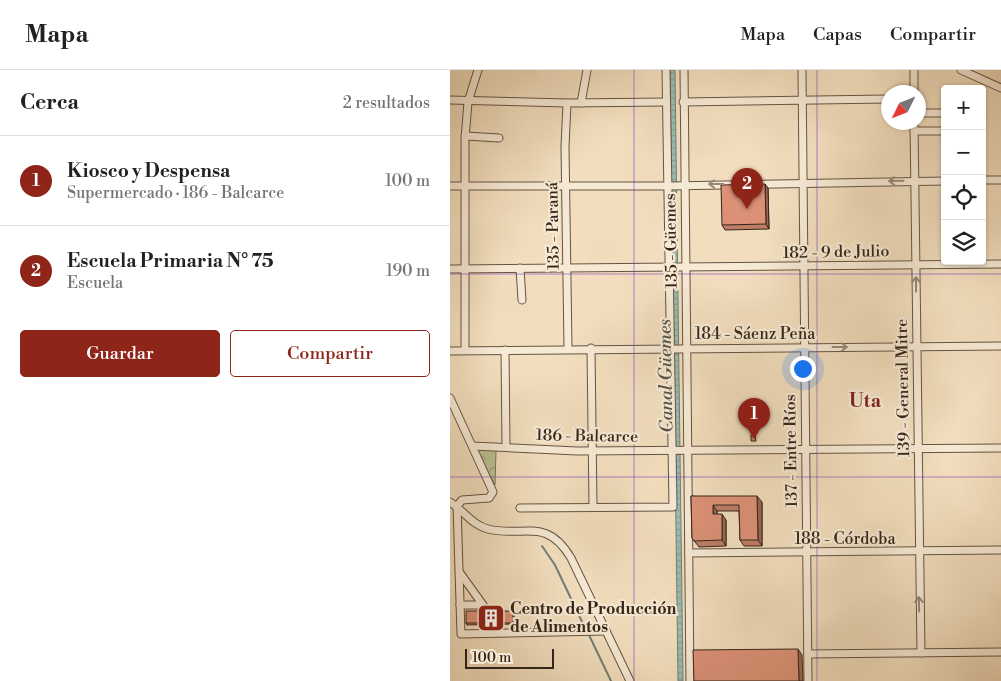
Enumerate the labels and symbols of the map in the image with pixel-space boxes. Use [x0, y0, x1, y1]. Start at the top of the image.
north arrow [881, 85, 926, 130]
pin: 2 [731, 168, 763, 209]
one-way arrow [888, 177, 904, 186]
one-way arrow [708, 179, 724, 189]
street label: 135 - Paraná [542, 181, 564, 270]
street label: 135 - Güemes [660, 193, 682, 289]
street label: 182 - 9 de Julio [782, 241, 890, 263]
one-way arrow [911, 277, 921, 293]
water label: Canal Güemes [654, 319, 678, 433]
street label: 139 - General Mitre [892, 319, 914, 457]
street label: 184 - Sáenz Peña [695, 324, 816, 344]
one-way arrow [831, 342, 847, 352]
your location [790, 356, 816, 382]
district label: Uta [849, 389, 882, 413]
street label: 137 - Entre Ríos [780, 394, 802, 508]
pin: 1 [738, 398, 770, 439]
street label: 186 - Balcarce [536, 425, 638, 447]
street label: 188 - Córdoba [794, 529, 896, 549]
one-way arrow [915, 597, 924, 613]
place label: Centro de Producción de Alimentos [510, 599, 677, 637]
building icon: Centro de Producción de Alimentos [476, 603, 506, 633]
scale bar [465, 646, 554, 669]

